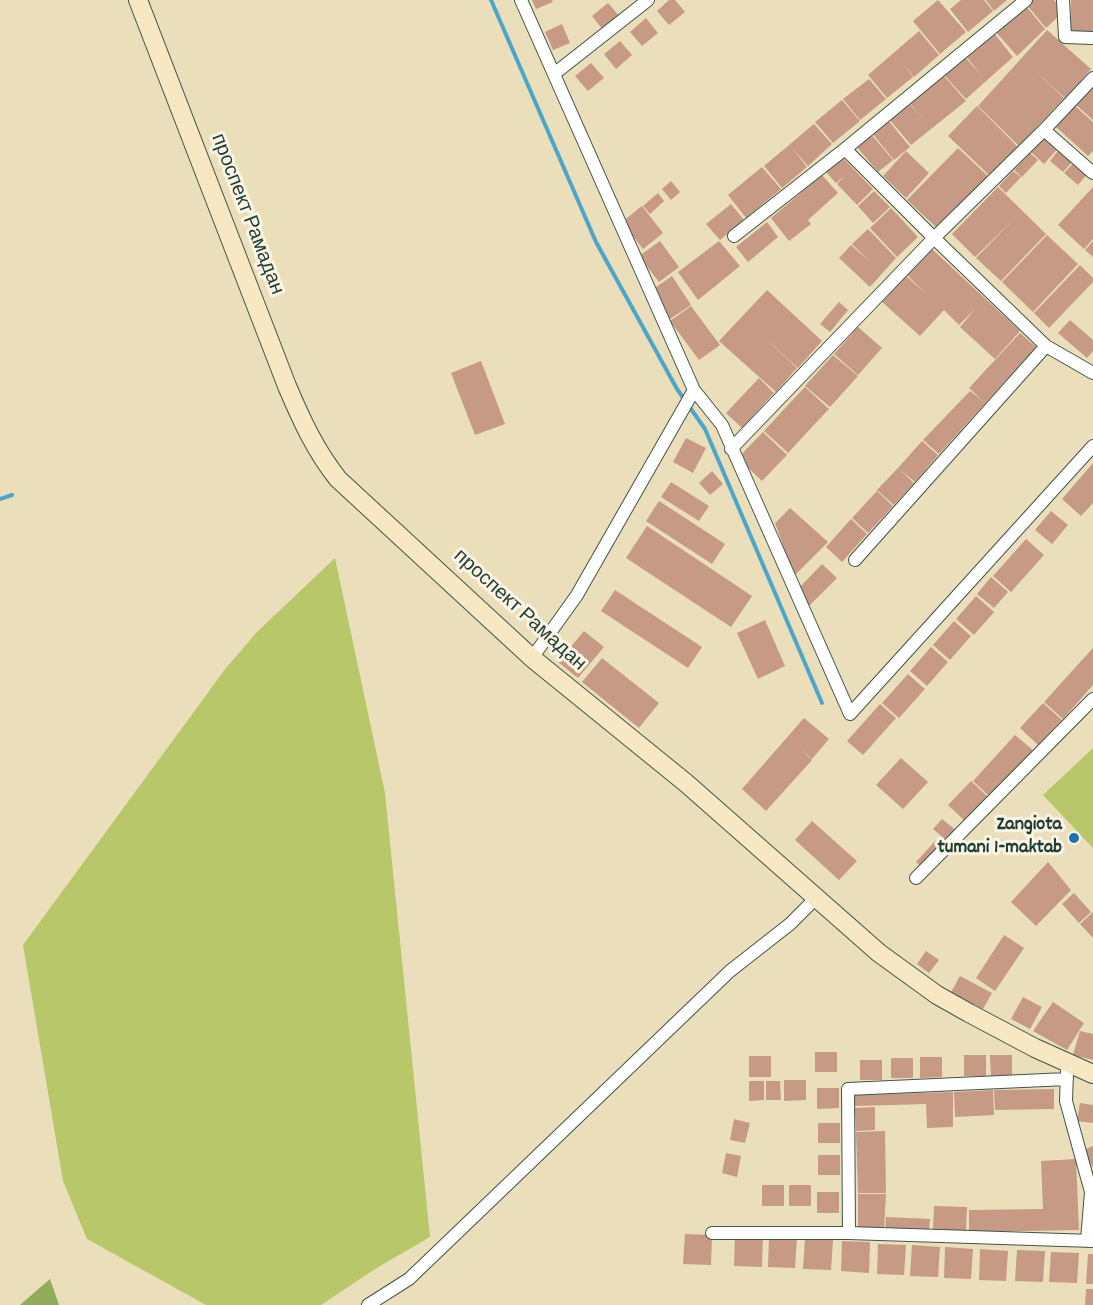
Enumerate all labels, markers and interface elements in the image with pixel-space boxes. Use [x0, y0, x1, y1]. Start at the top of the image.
street label: проспект Рамадан [203, 131, 287, 299]
street label: проспект Рамадан [447, 546, 589, 678]
place label: Zangiota tumani 1-maktab [937, 814, 1062, 861]
marker: Zangiota tumani 1-maktab [1067, 831, 1081, 845]

